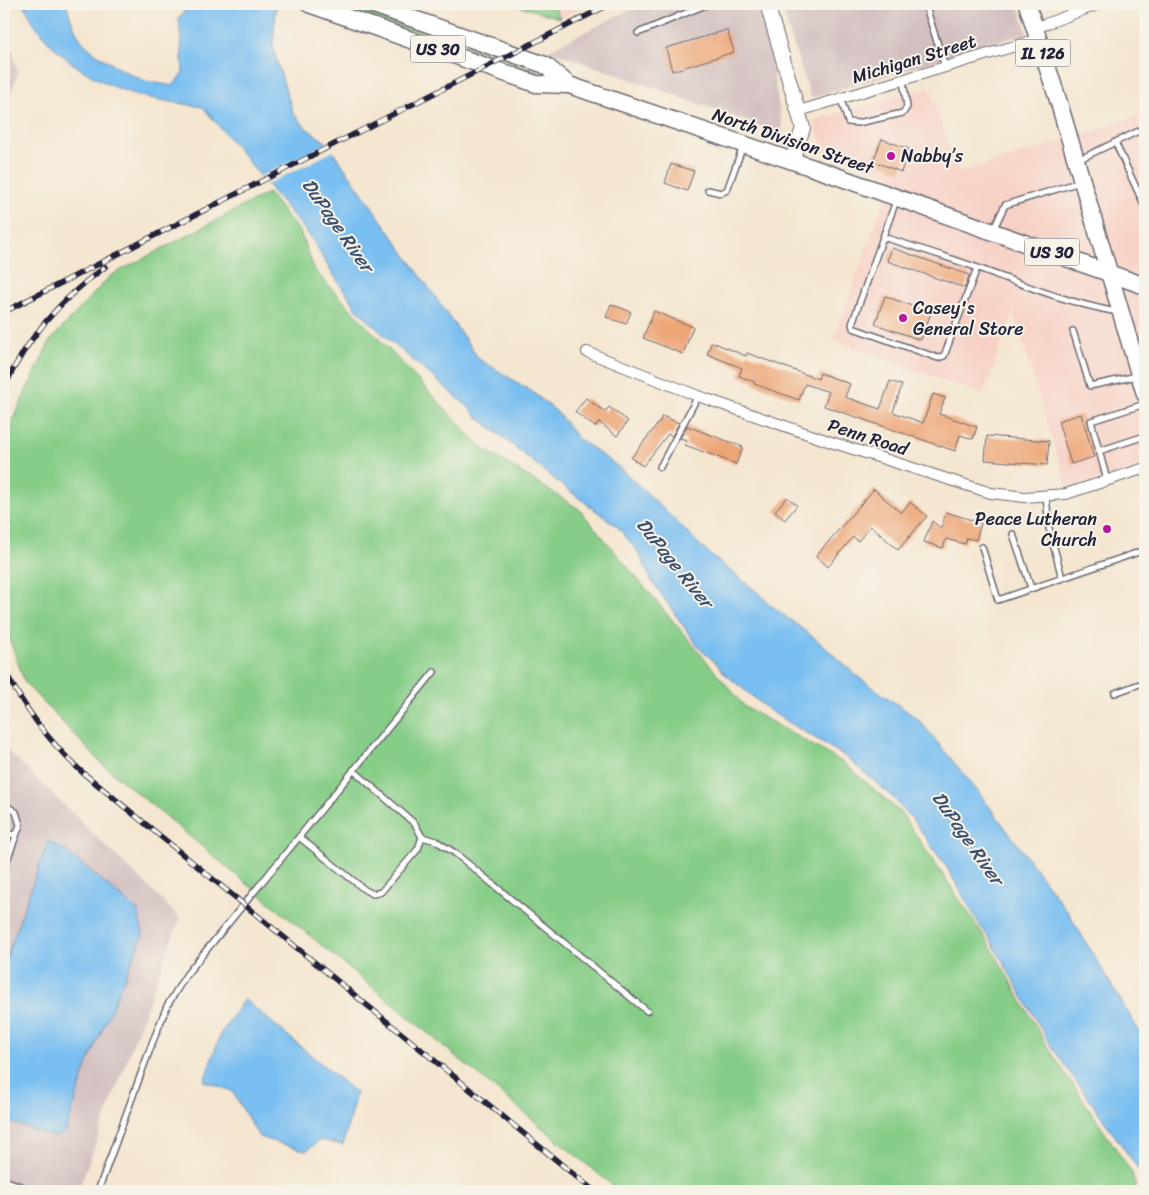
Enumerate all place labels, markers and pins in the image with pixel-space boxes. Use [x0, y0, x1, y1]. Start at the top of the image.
place label: Nabby’s [901, 140, 964, 172]
marker: Nabby’s [885, 150, 897, 162]
place label: Casey's General Store [913, 292, 1024, 345]
marker: Casey's General Store [897, 312, 909, 324]
place label: Peace Lutheran Church [975, 503, 1097, 556]
marker: Peace Lutheran Church [1101, 523, 1113, 535]

